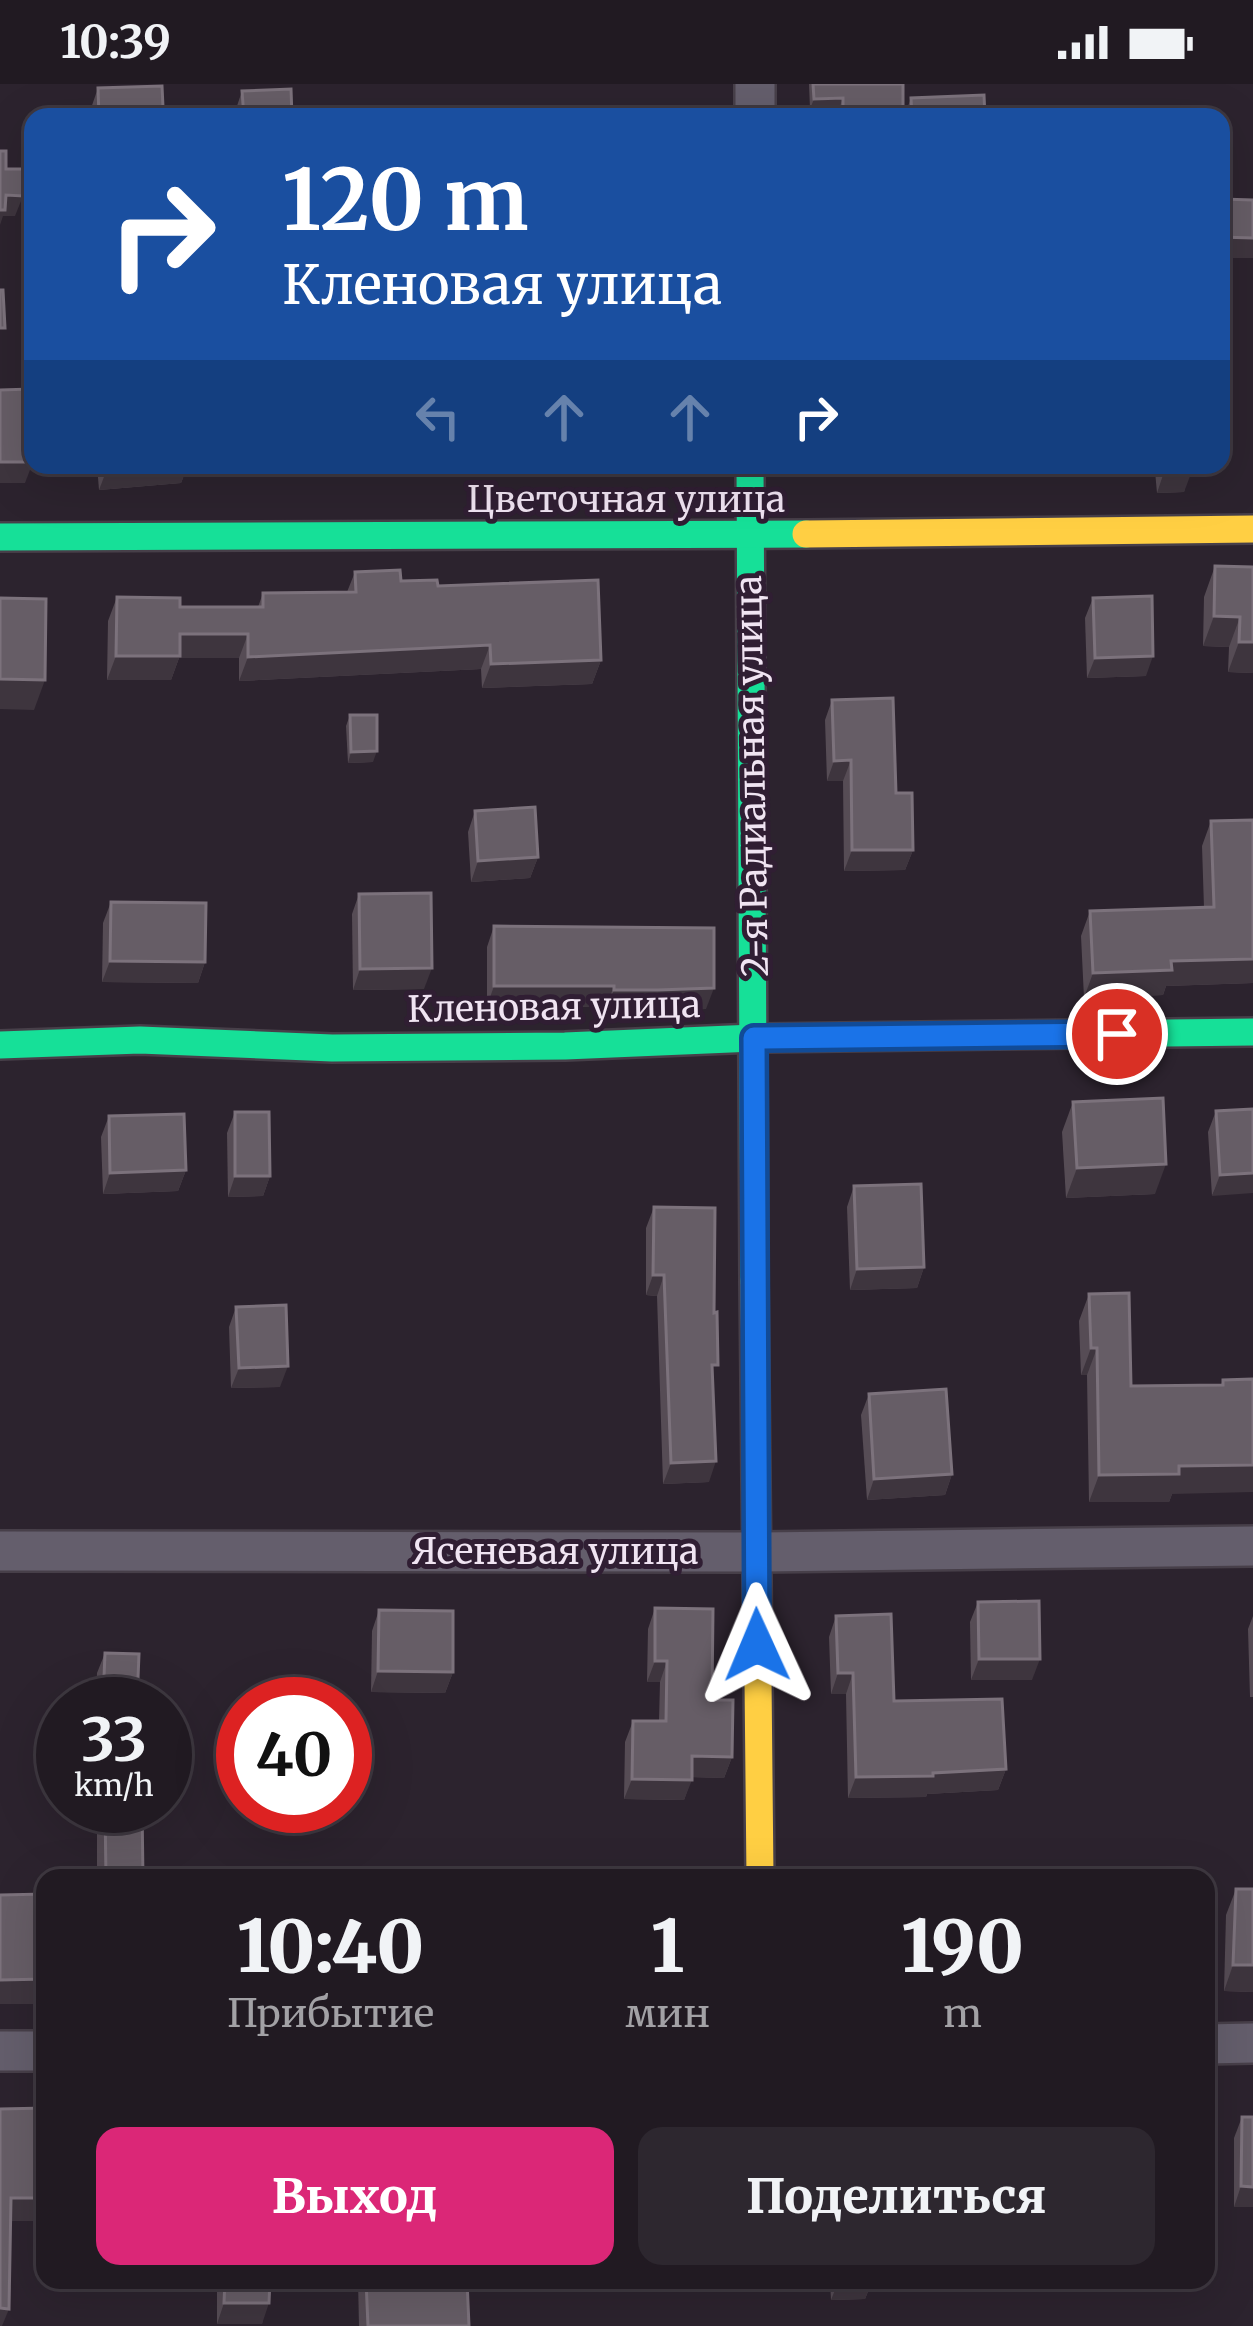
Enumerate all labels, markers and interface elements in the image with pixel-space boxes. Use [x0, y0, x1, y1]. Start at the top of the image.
text: 10:39 [60, 14, 171, 70]
text: 120 m [282, 147, 529, 253]
icon: right [84, 156, 240, 312]
text: Кленовая улица [282, 251, 722, 319]
icon: left [405, 384, 471, 450]
icon: ahead [531, 384, 597, 450]
icon: ahead [657, 384, 723, 450]
icon: right [783, 384, 849, 450]
street label: Цветочная улица [467, 477, 785, 522]
street label: 2-я Радиальная улица [726, 575, 778, 977]
street label: Кленовая улица [407, 982, 701, 1032]
pin [1066, 983, 1168, 1085]
icon: arrive [1084, 1001, 1150, 1067]
street label: Ясеневая улица [412, 1529, 698, 1574]
position arrow [694, 1582, 820, 1708]
speed limit sign: 40 [216, 1677, 372, 1833]
text: 33 [81, 1702, 147, 1777]
text: km/h [74, 1766, 154, 1804]
text: 10:40 [237, 1901, 424, 1992]
text: 1 [651, 1901, 684, 1992]
text: 190 [901, 1901, 1024, 1992]
text: Прибытие [227, 1989, 434, 2038]
text: мин [625, 1989, 710, 2038]
text: m [943, 1989, 982, 2038]
button: Выход [96, 2127, 614, 2265]
button: Поделиться [638, 2127, 1155, 2265]

